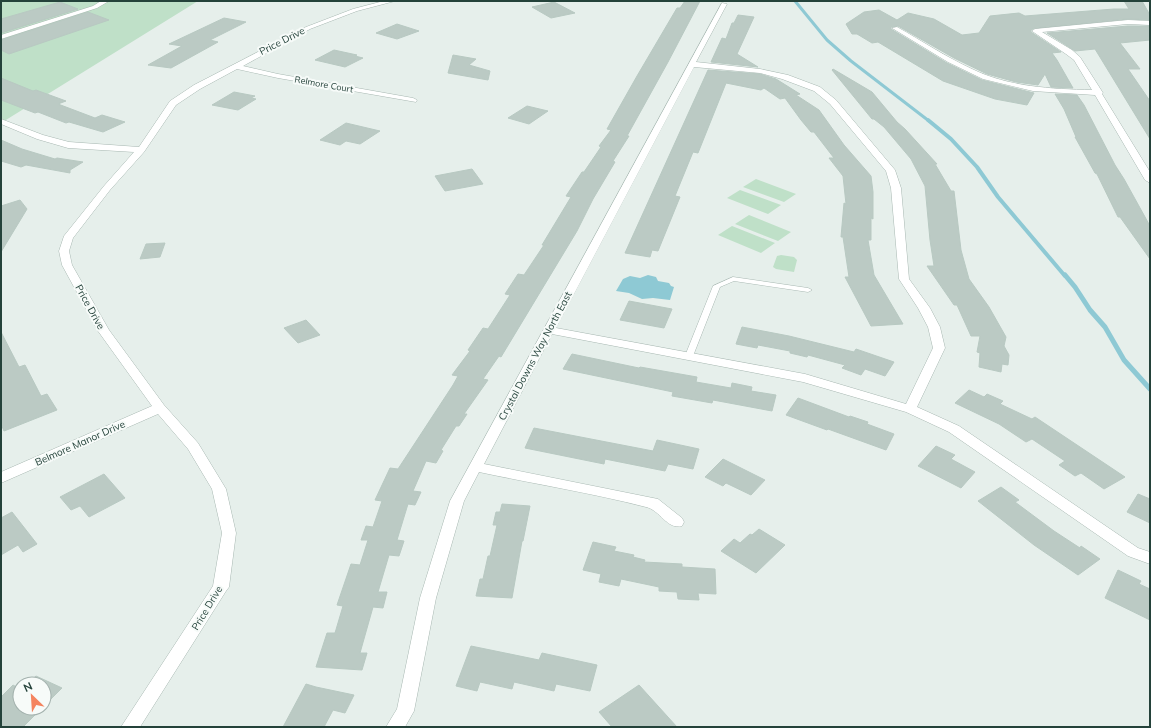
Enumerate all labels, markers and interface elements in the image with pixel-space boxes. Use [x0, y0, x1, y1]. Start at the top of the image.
street label: Price Drive [257, 24, 307, 58]
street label: Relmore Court [294, 73, 354, 95]
street label: Price Drive [72, 282, 108, 332]
street label: Crystal Downs Way North East [495, 289, 575, 423]
street label: Belmore Manor Drive [33, 417, 127, 469]
street label: Price Drive [189, 583, 225, 633]
north arrow [12, 676, 52, 716]
text: N [21, 679, 34, 695]

